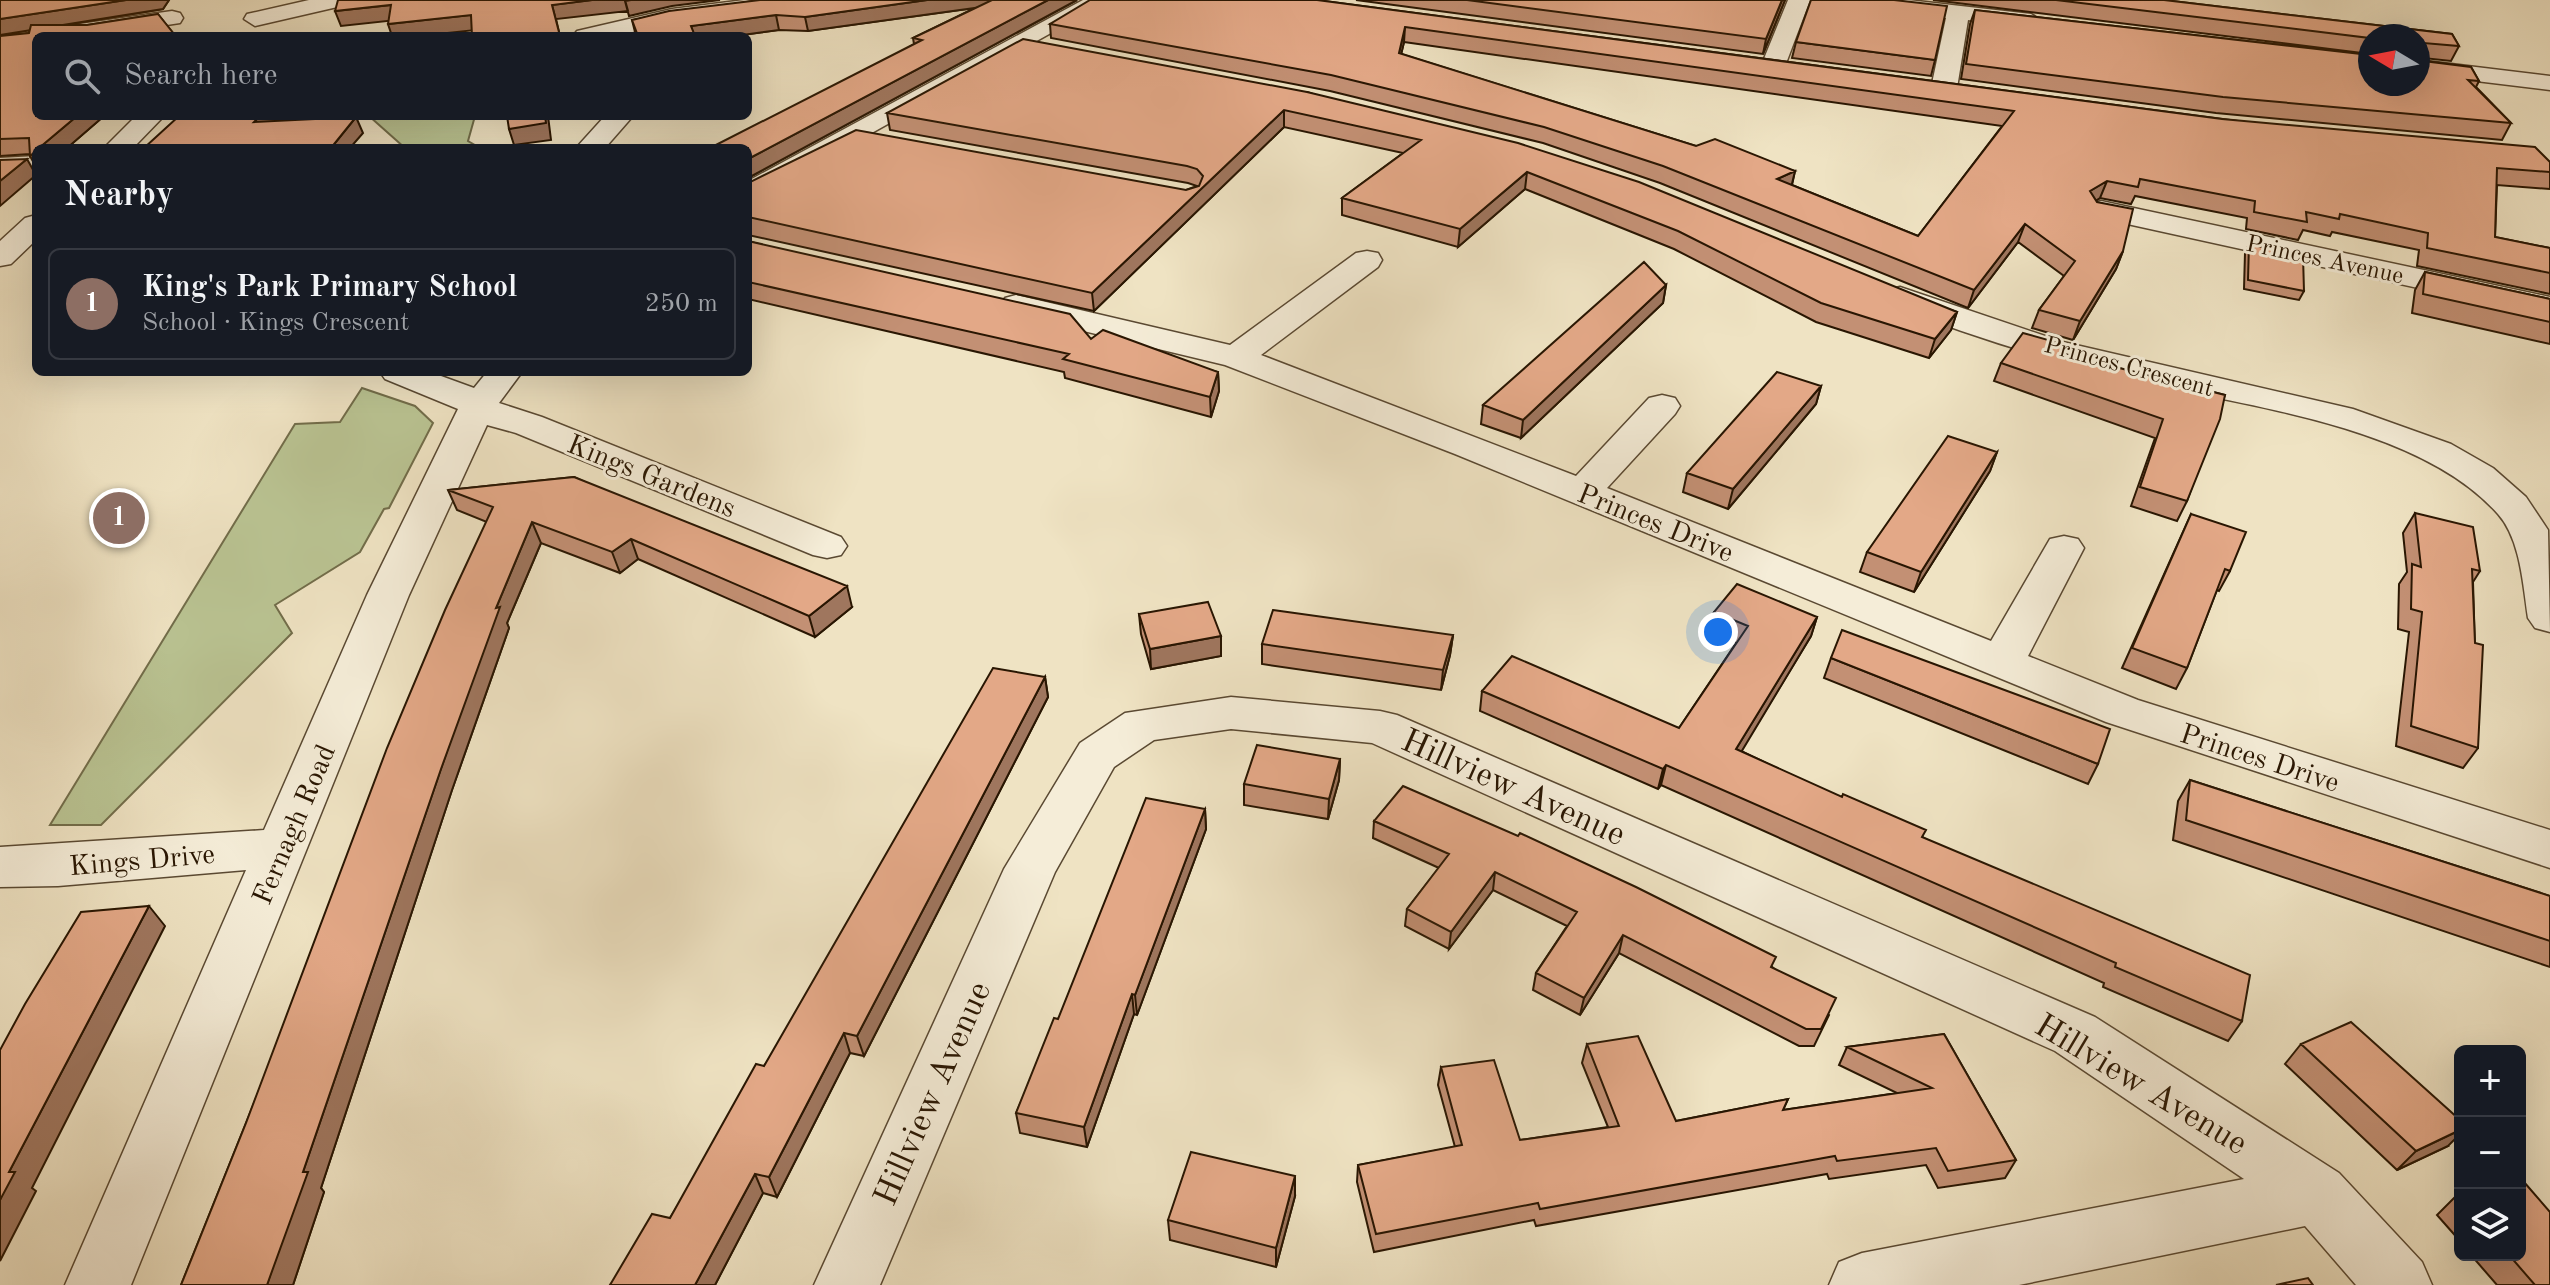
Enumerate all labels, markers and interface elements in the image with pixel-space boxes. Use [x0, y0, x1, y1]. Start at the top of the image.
north arrow [2358, 24, 2430, 96]
search box [32, 32, 752, 120]
icon: search [60, 54, 104, 98]
text: Search here [124, 61, 278, 91]
text: Nearby [64, 179, 174, 213]
street label: Princes Avenue [2244, 233, 2406, 289]
text: King's Park Primary School [142, 273, 517, 303]
text: 1 [84, 291, 100, 317]
text: 250 m [645, 291, 718, 317]
text: School · Kings Crescent [142, 310, 409, 336]
street label: Princes Crescent [2041, 334, 2216, 402]
street label: Kings Gardens [563, 431, 739, 524]
street label: Princes Drive [1573, 481, 1737, 569]
pin: 1 [93, 488, 145, 548]
your location [1698, 612, 1738, 652]
street label: Princes Drive [2176, 721, 2342, 799]
street label: Hillview Avenue [1396, 724, 1630, 853]
street label: Fernagh Road [250, 741, 342, 909]
street label: Kings Drive [68, 842, 216, 882]
street label: Hillview Avenue [869, 977, 998, 1211]
street label: Hillview Avenue [2028, 1009, 2253, 1162]
map controls [2454, 1045, 2526, 1261]
button: + [2454, 1045, 2526, 1117]
button: − [2454, 1117, 2526, 1189]
button: layers [2454, 1189, 2526, 1261]

